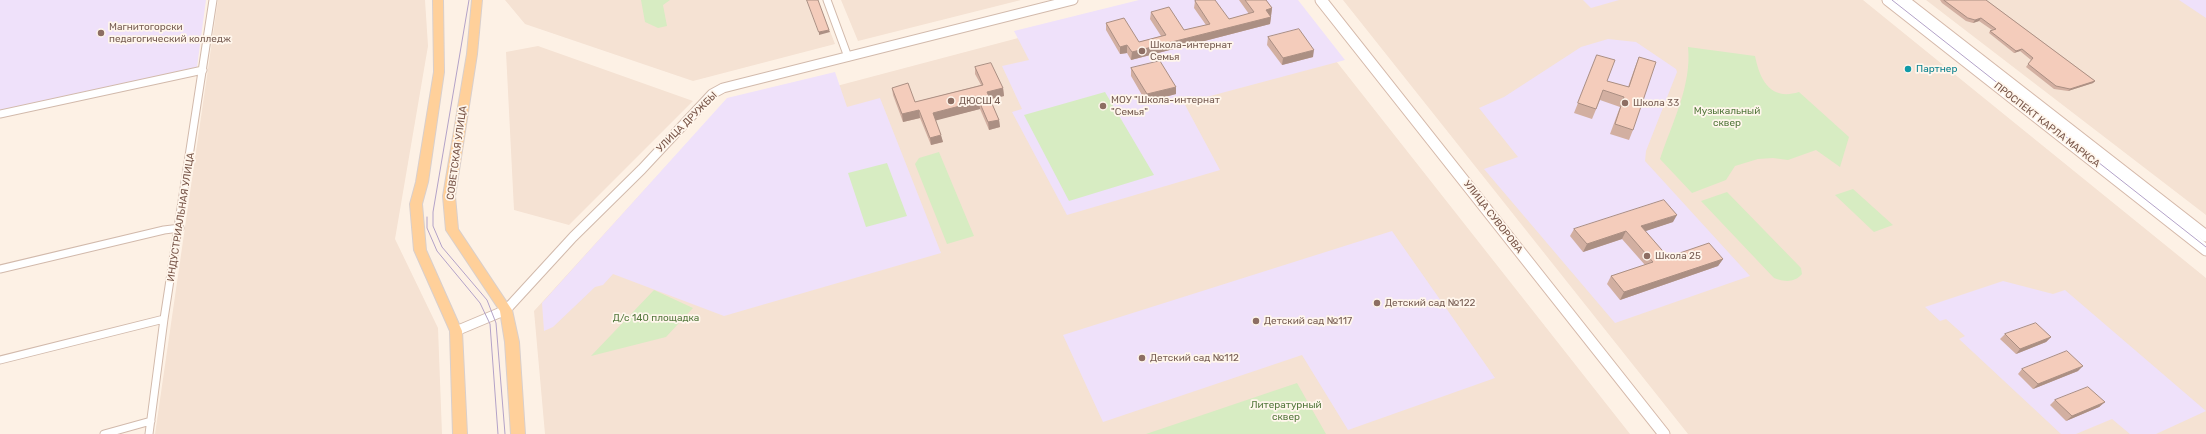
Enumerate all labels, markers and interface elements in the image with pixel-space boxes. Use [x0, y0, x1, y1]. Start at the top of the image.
place label: Магнитогорски педагогический колледж [109, 21, 231, 44]
marker: Магнитогорски педагогический колледж [96, 28, 106, 38]
place label: Школа-интернат Семья [1150, 39, 1232, 62]
marker: Школа-интернат Семья [1137, 46, 1147, 56]
place label: Партнер [1916, 63, 1957, 75]
marker: Партнер [1903, 64, 1913, 74]
street label: ПРОСПЕКТ КАРЛА МАРКСА [1992, 80, 2102, 170]
street label: УЛИЦА ДРУЖБЫ [654, 89, 720, 155]
place label: МОУ "Школа-интернат "Семья" [1111, 94, 1220, 118]
place label: ДЮСШ 4 [959, 95, 1000, 107]
marker: ДЮСШ 4 [946, 96, 956, 106]
place label: Школа 33 [1633, 97, 1679, 109]
marker: Школа 33 [1620, 98, 1630, 108]
marker: МОУ "Школа-интернат "Семья" [1098, 101, 1108, 111]
street label: СОВЕТСКАЯ УЛИЦА [444, 105, 470, 201]
park label: Музыкальный сквер [1694, 105, 1760, 128]
street label: ИНДУСТРИАЛЬНАЯ УЛИЦА [165, 152, 197, 282]
street label: УЛИЦА СУВОРОВА [1461, 178, 1525, 256]
place label: Школа 25 [1655, 250, 1701, 262]
marker: Школа 25 [1642, 251, 1652, 261]
place label: Детский сад №122 [1385, 297, 1475, 309]
marker: Детский сад №122 [1372, 298, 1382, 308]
park label: Д/с 140 площадка [613, 312, 699, 324]
place label: Детский сад №117 [1264, 315, 1352, 327]
marker: Детский сад №117 [1251, 316, 1261, 326]
place label: Детский сад №112 [1150, 352, 1239, 364]
marker: Детский сад №112 [1137, 353, 1147, 363]
park label: Литературный сквер [1250, 399, 1322, 422]

